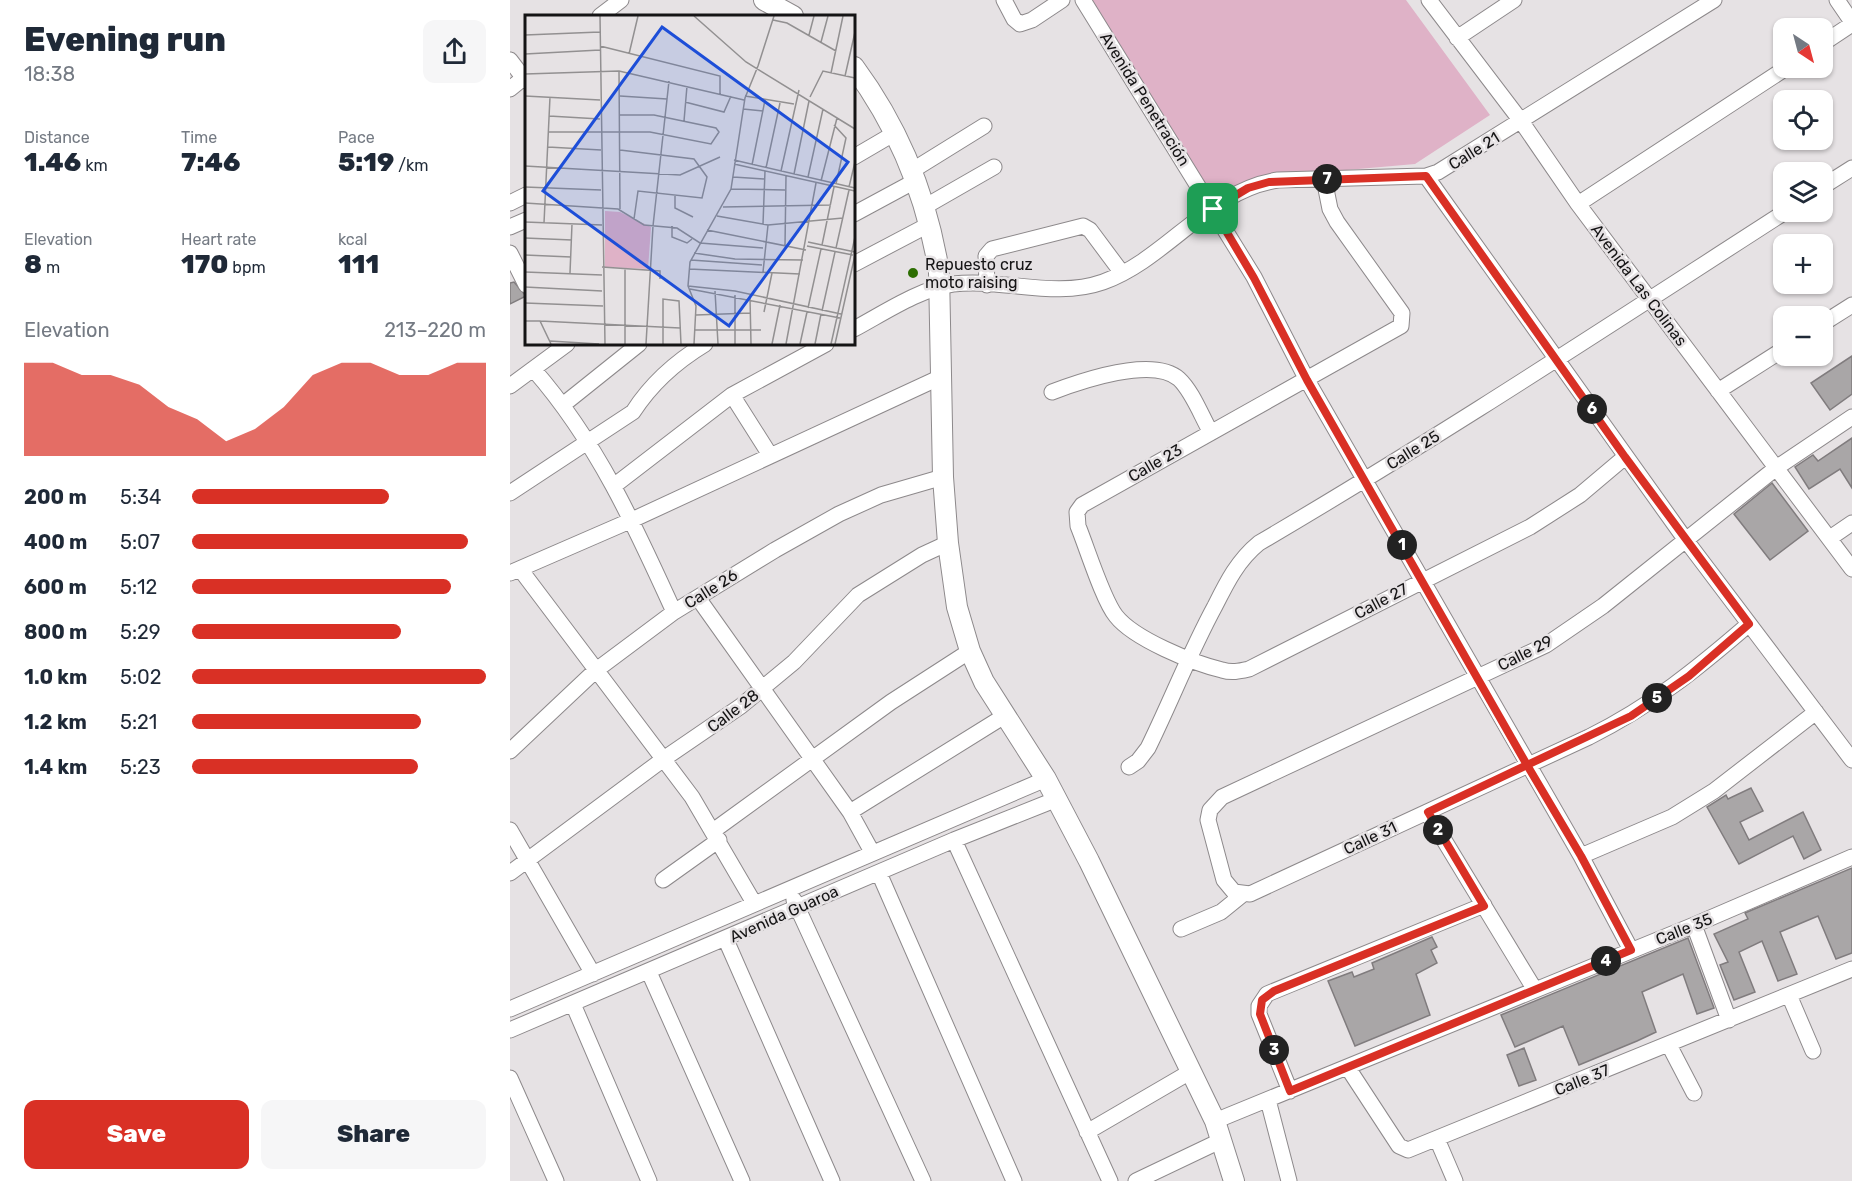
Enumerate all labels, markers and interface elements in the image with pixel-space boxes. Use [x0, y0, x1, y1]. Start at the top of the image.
inset map [525, 15, 855, 345]
north arrow [1773, 18, 1833, 78]
map controls [1773, 18, 1833, 366]
text: Evening run [24, 20, 226, 59]
button: share [423, 20, 486, 83]
street label: Avenida Penetración [1096, 29, 1194, 169]
text: 18:38 [24, 62, 75, 86]
button: locate [1773, 90, 1833, 150]
text: Distance [24, 128, 90, 147]
text: Time [181, 128, 217, 147]
text: Pace [338, 128, 375, 147]
street label: Calle 21 [1445, 128, 1503, 174]
text: 1.46 [24, 147, 81, 178]
text: 7:46 [181, 147, 240, 178]
text: 5:19 [338, 147, 394, 178]
text: km [81, 156, 108, 175]
text: /km [394, 156, 428, 175]
button: layers [1773, 162, 1833, 222]
pin: 7 [1312, 164, 1342, 194]
text: 7 [1322, 169, 1332, 188]
pin [1187, 183, 1238, 234]
icon: arrive [1196, 192, 1229, 225]
street label: Avenida Las Colinas [1587, 220, 1691, 350]
text: Elevation [24, 230, 93, 249]
text: Heart rate [181, 230, 256, 249]
text: kcal [338, 230, 367, 249]
button: + [1773, 234, 1833, 294]
text: 8 [24, 249, 42, 280]
text: 170 [181, 249, 228, 280]
text: 111 [338, 249, 379, 280]
place label: Repuesto cruz moto raising [925, 255, 1033, 292]
text: m [42, 258, 60, 277]
text: bpm [228, 258, 266, 277]
marker: Repuesto cruz moto raising [906, 266, 920, 280]
button: − [1773, 306, 1833, 366]
text: Elevation [24, 318, 110, 342]
text: 213–220 m [384, 318, 486, 342]
pin: 6 [1577, 394, 1607, 424]
text: 6 [1587, 399, 1597, 418]
street label: Calle 25 [1383, 426, 1443, 474]
street label: Calle 23 [1125, 440, 1185, 486]
text: 200 m [24, 485, 87, 509]
text: 5:34 [120, 485, 161, 509]
text: 400 m [24, 530, 87, 554]
text: 5:07 [120, 530, 160, 554]
pin: 1 [1387, 530, 1417, 560]
text: 1 [1398, 535, 1406, 554]
street label: Calle 26 [681, 565, 741, 613]
text: 600 m [24, 575, 87, 599]
text: 5:12 [120, 575, 157, 599]
street label: Calle 27 [1351, 579, 1411, 623]
text: 800 m [24, 620, 87, 644]
text: 5:29 [120, 620, 161, 644]
street label: Calle 29 [1494, 631, 1556, 675]
text: 1.0 km [24, 665, 87, 689]
text: 5:02 [120, 665, 161, 689]
pin: 5 [1642, 683, 1672, 713]
street label: Calle 28 [703, 685, 763, 737]
text: 5 [1652, 688, 1662, 707]
text: 1.2 km [24, 710, 87, 734]
text: 5:21 [120, 710, 157, 734]
text: 1.4 km [24, 755, 87, 779]
text: 5:23 [120, 755, 161, 779]
pin: 2 [1423, 815, 1453, 845]
street label: Calle 31 [1340, 817, 1400, 859]
text: 2 [1433, 820, 1443, 839]
street label: Avenida Guaroa [727, 882, 841, 946]
street label: Calle 35 [1653, 909, 1715, 949]
pin: 4 [1591, 946, 1621, 976]
text: 4 [1601, 951, 1611, 970]
pin: 3 [1259, 1035, 1289, 1065]
text: 3 [1269, 1040, 1279, 1059]
street label: Calle 37 [1552, 1060, 1612, 1100]
button: Save [24, 1100, 249, 1169]
button: Share [261, 1100, 486, 1169]

